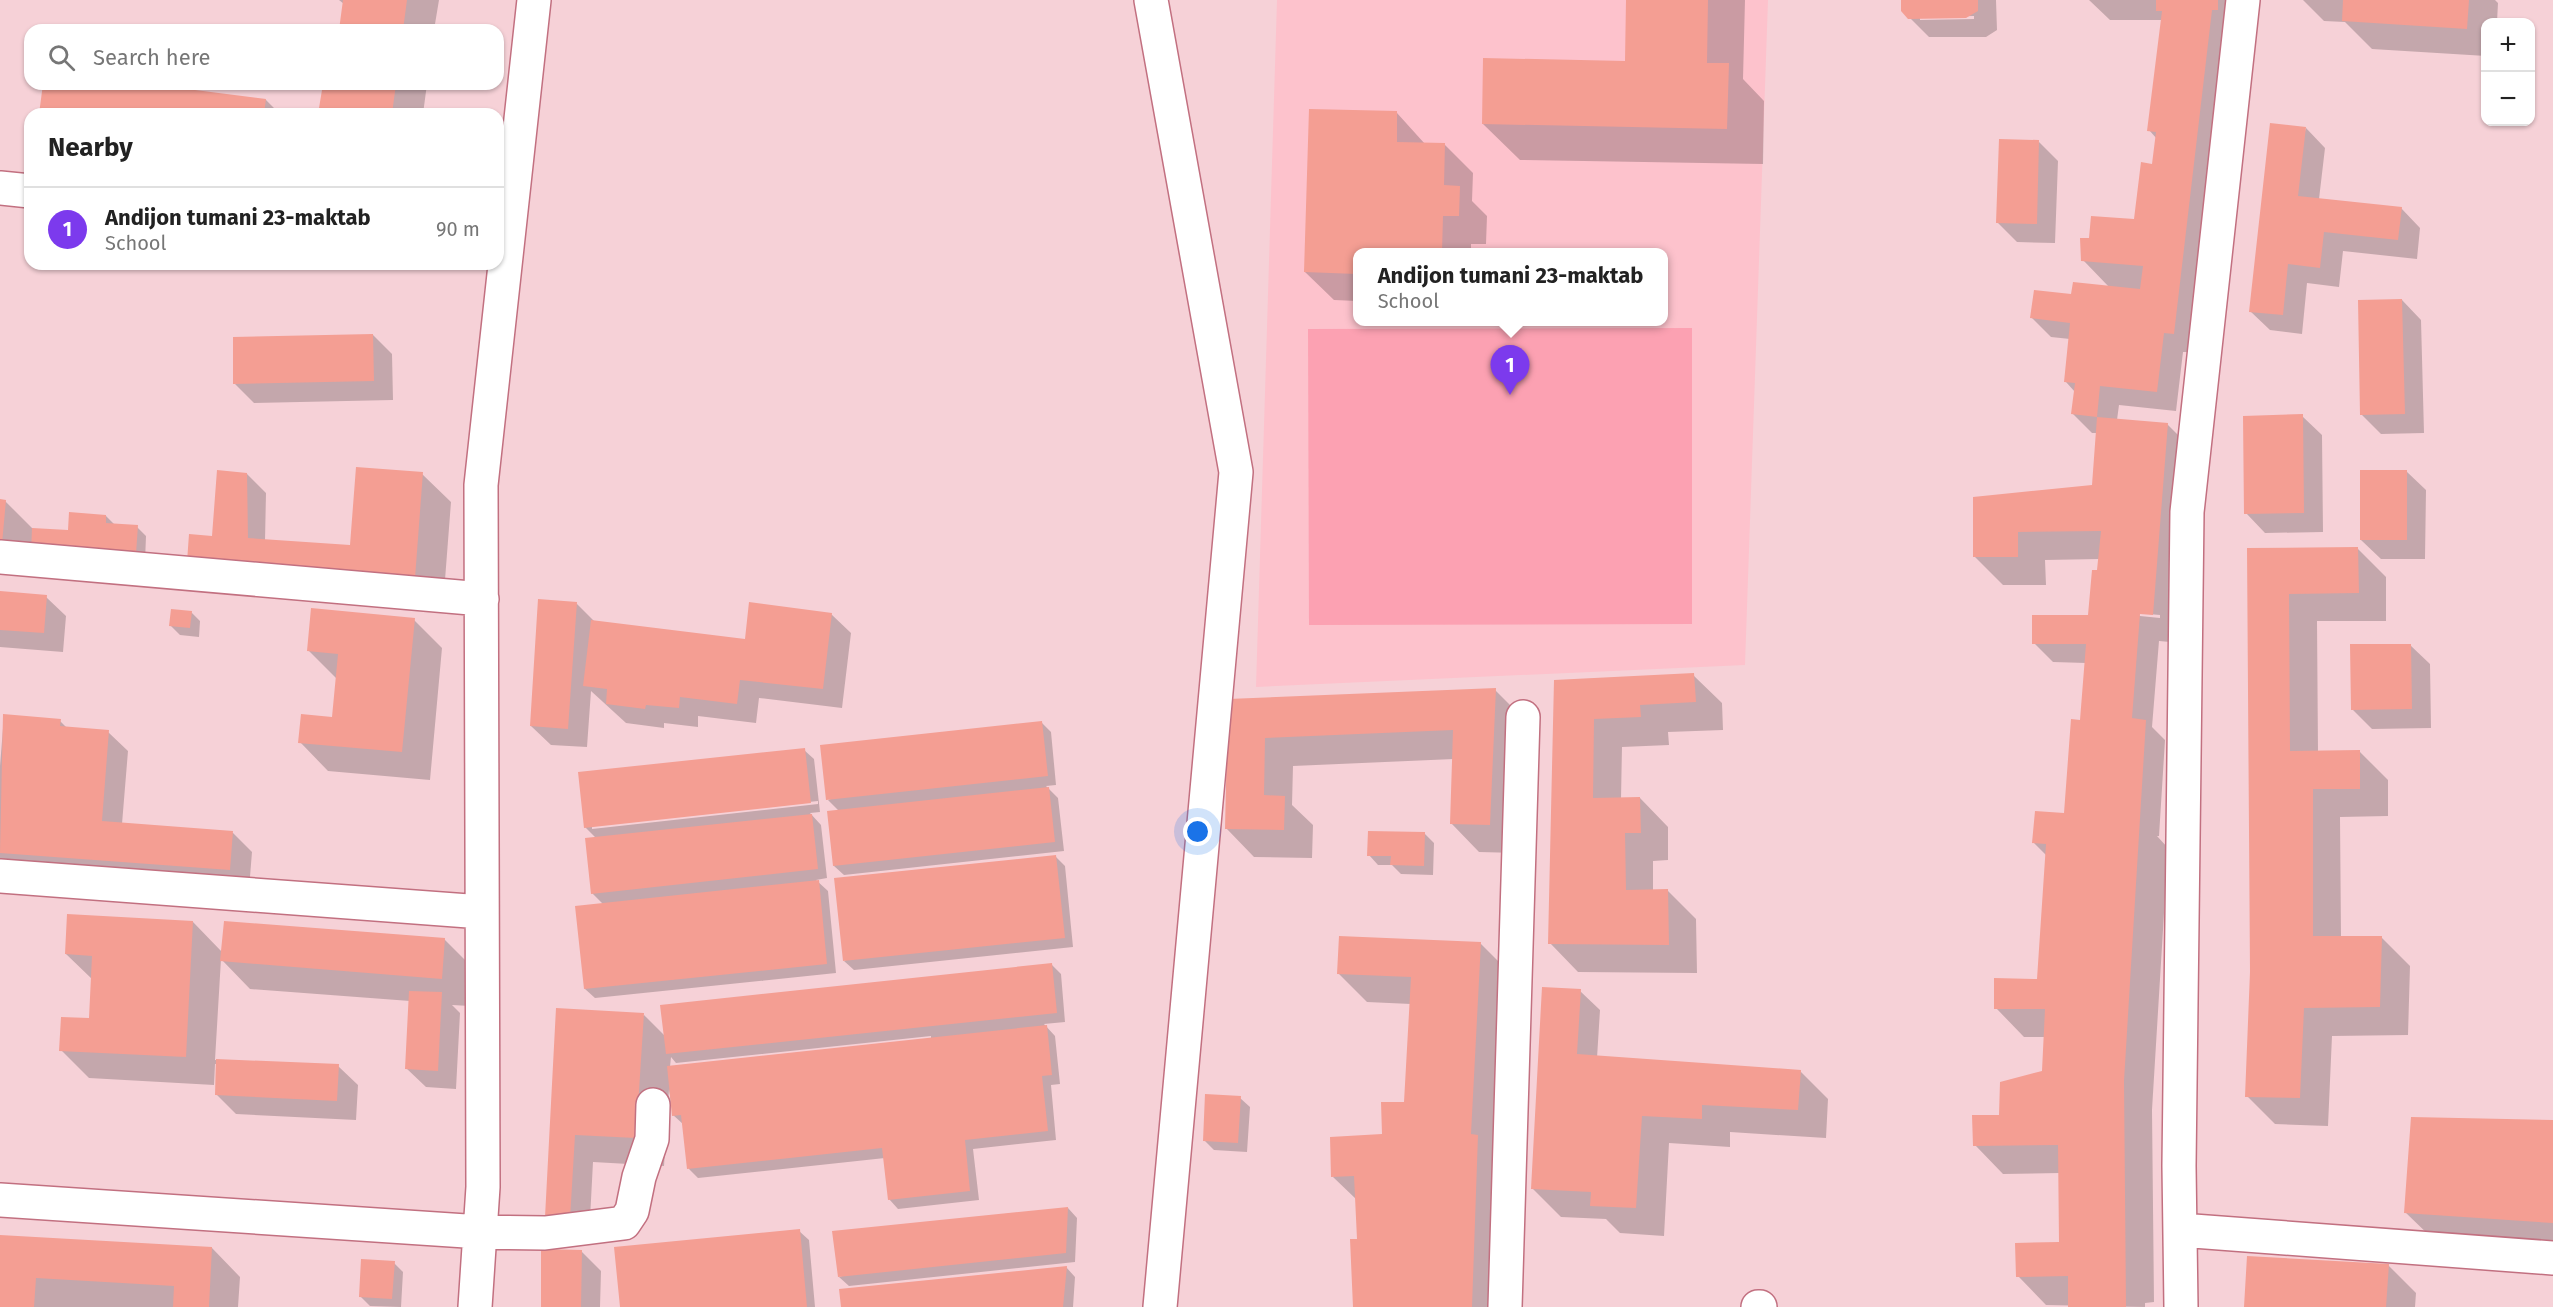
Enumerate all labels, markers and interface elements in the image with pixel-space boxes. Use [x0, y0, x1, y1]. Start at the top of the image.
map controls [2481, 18, 2535, 126]
button: + [2481, 18, 2535, 72]
search box [24, 24, 504, 90]
icon: search [45, 41, 78, 74]
text: Search here [93, 44, 211, 71]
button: − [2481, 72, 2535, 126]
text: Nearby [48, 132, 133, 163]
text: Andijon tumani 23-maktab [105, 204, 371, 231]
text: 1 [63, 217, 72, 241]
text: 90 m [436, 217, 480, 241]
text: School [105, 231, 166, 255]
popup [1353, 248, 1668, 326]
text: Andijon tumani 23-maktab [1378, 262, 1643, 289]
text: School [1378, 289, 1439, 313]
pin: 1 [1490, 346, 1530, 395]
your location [1183, 817, 1212, 846]

